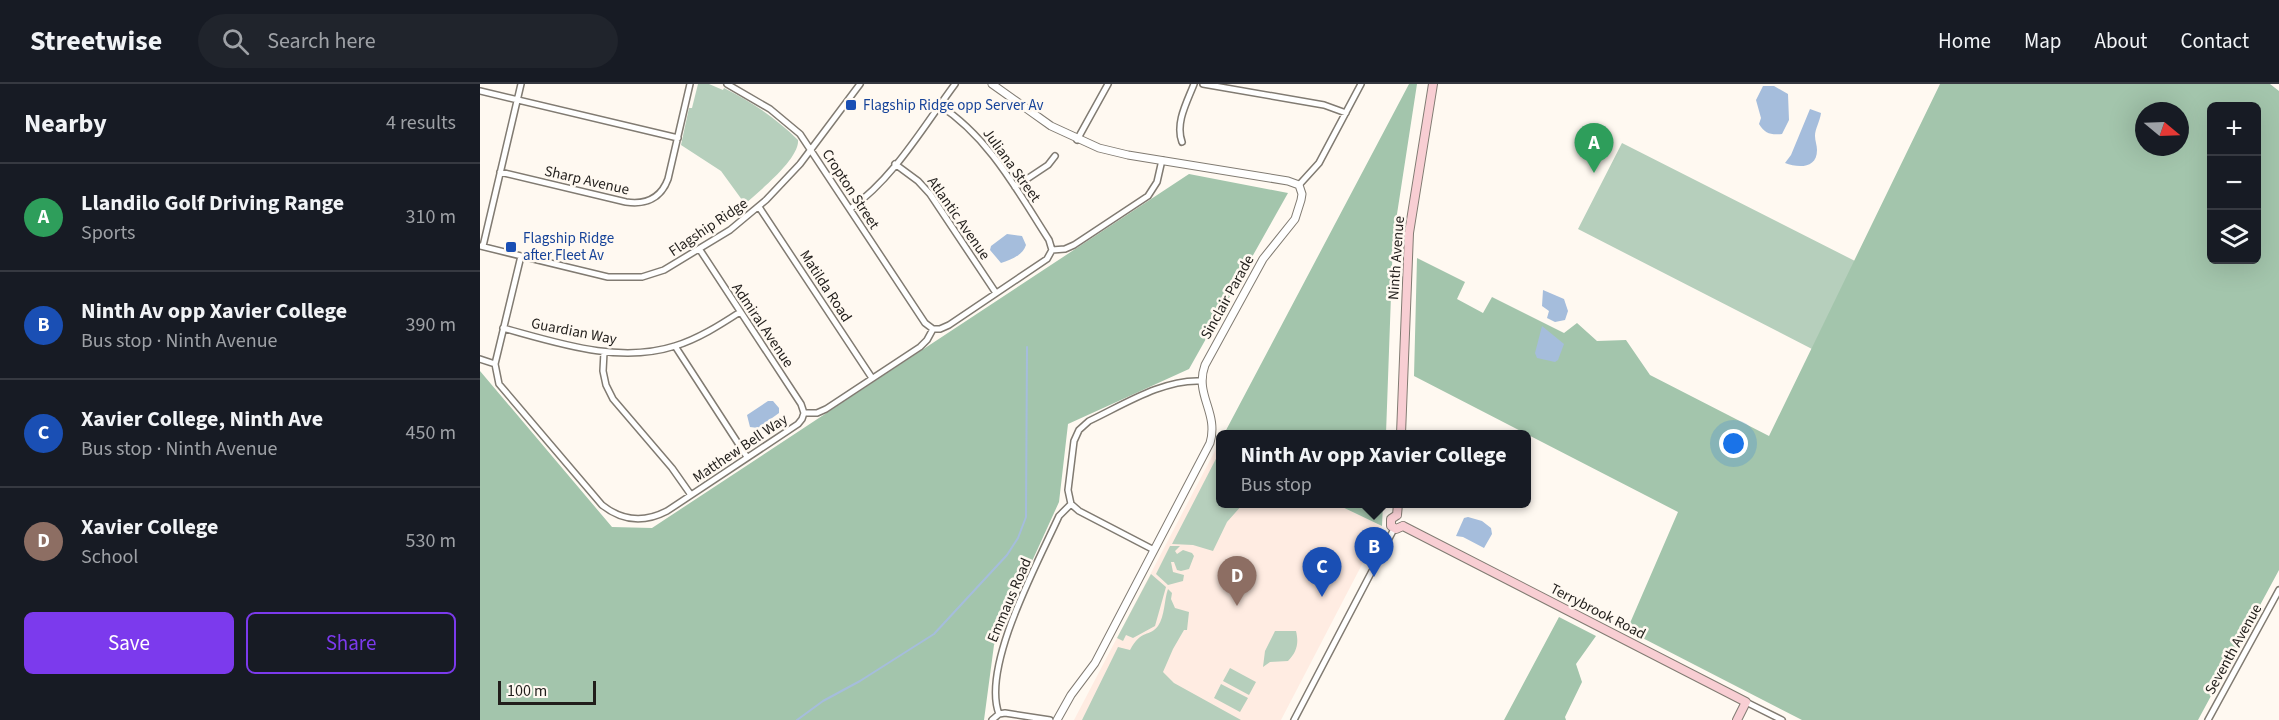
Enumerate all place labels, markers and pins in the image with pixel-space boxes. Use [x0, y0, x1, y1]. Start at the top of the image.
place label: Flagship Ridge opp Server Av [863, 95, 1044, 116]
marker: Flagship Ridge opp Server Av [844, 98, 858, 112]
pin: A [1574, 124, 1614, 173]
place label: Flagship Ridge after Fleet Av [523, 228, 614, 266]
marker: Flagship Ridge after Fleet Av [504, 240, 518, 254]
pin: B [1354, 528, 1394, 577]
pin: C [1302, 548, 1342, 597]
pin: D [1218, 556, 1257, 606]

